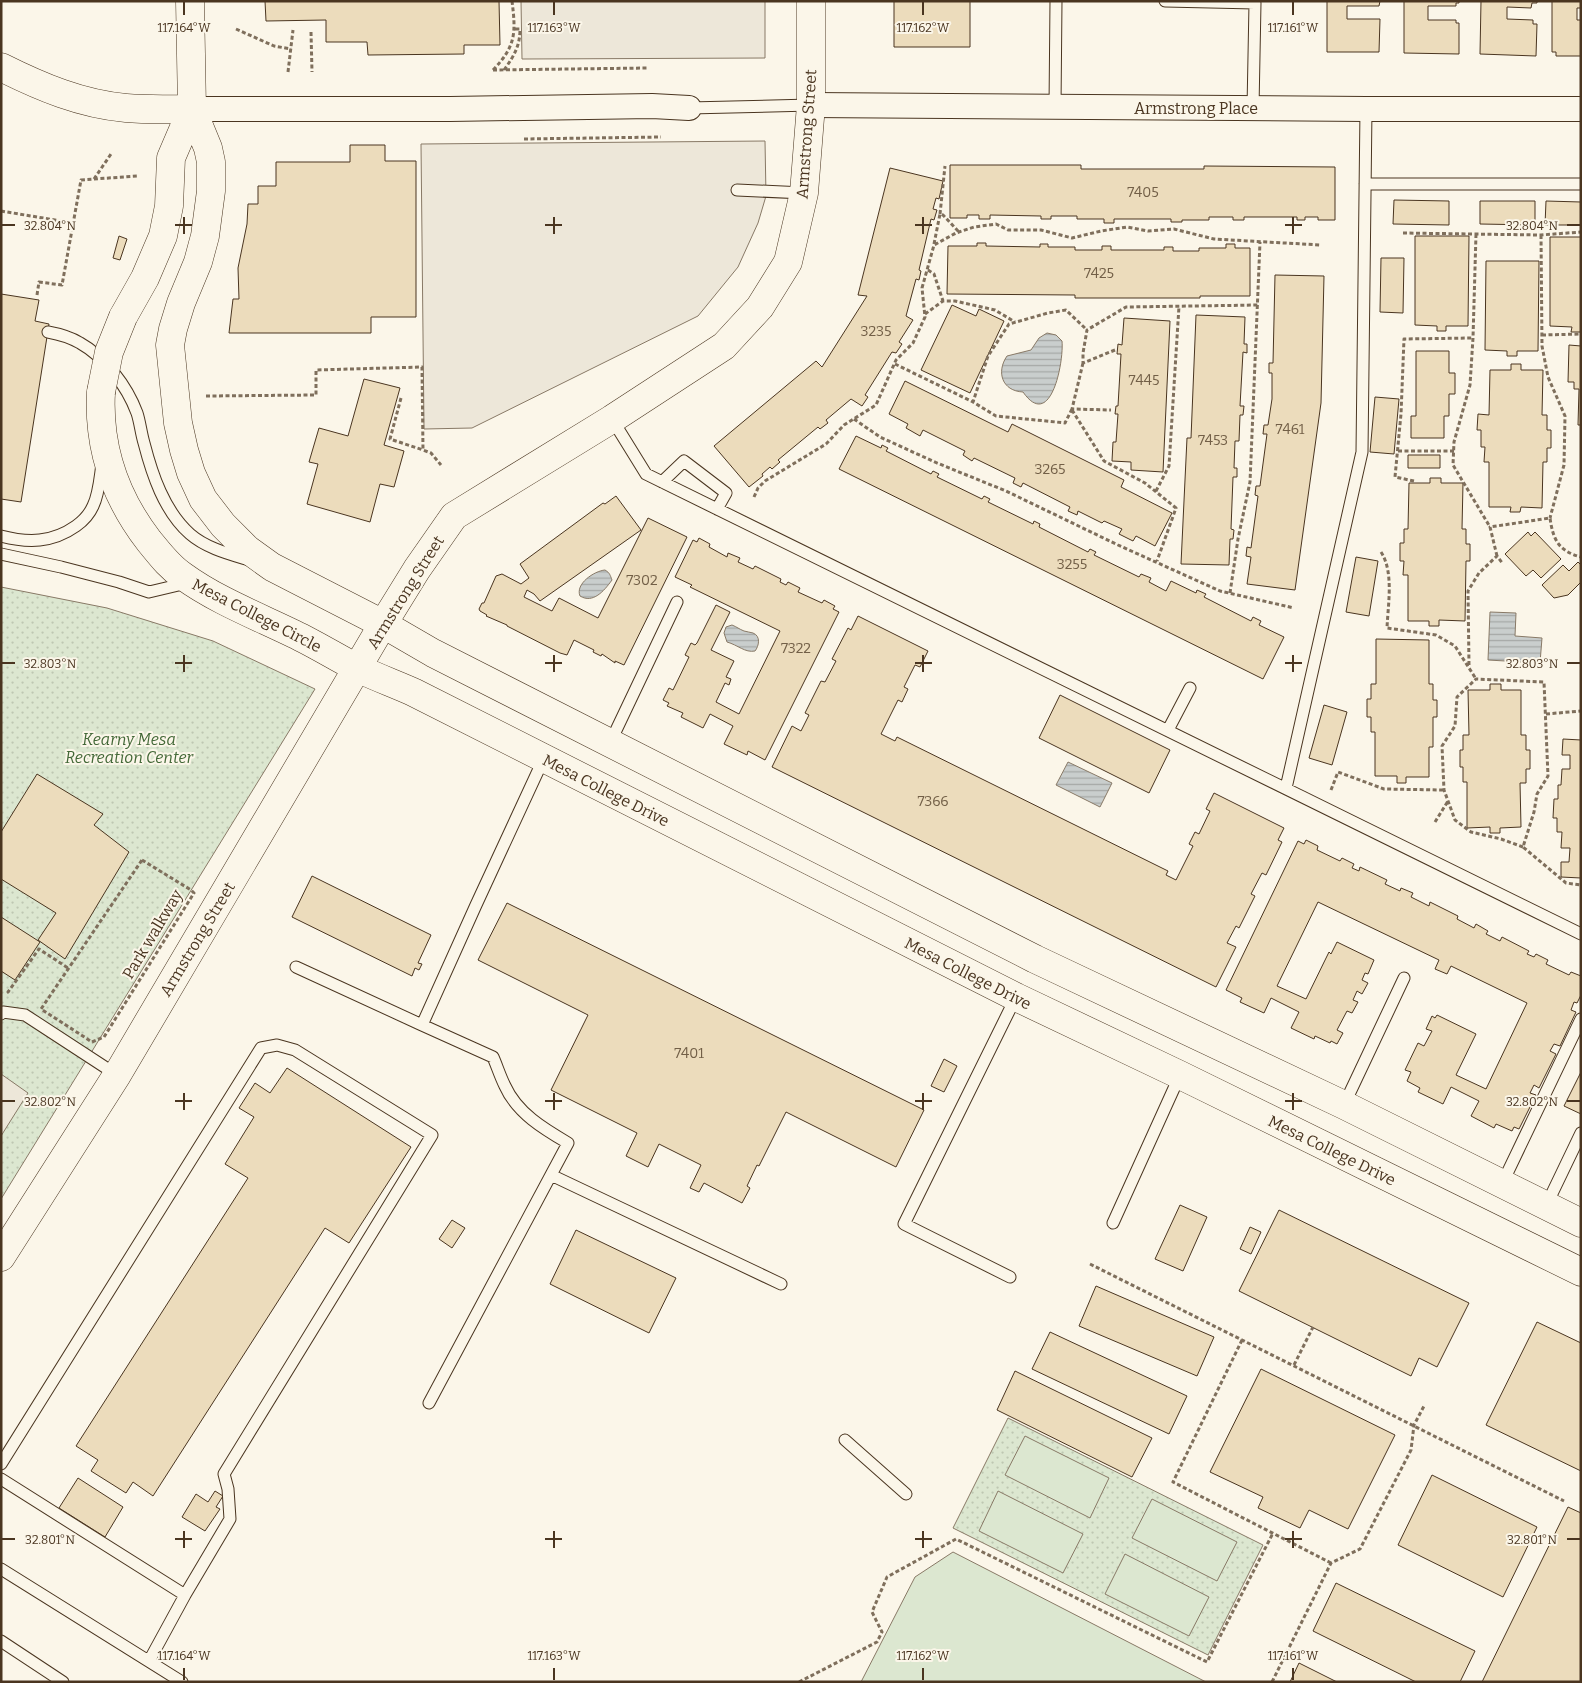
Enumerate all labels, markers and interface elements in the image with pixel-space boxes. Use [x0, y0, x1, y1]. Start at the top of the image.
text: 117.164°W [158, 21, 211, 35]
text: 117.163°W [527, 21, 581, 35]
text: 117.162°W [897, 21, 950, 35]
text: 117.161°W [1268, 21, 1319, 35]
street label: Armstrong Street [792, 68, 821, 200]
street label: Armstrong Place [1134, 99, 1258, 118]
house number: 7405 [1127, 184, 1159, 201]
text: 32.804°N [24, 219, 77, 233]
text: 32.804°N [1506, 219, 1559, 233]
house number: 7425 [1084, 265, 1114, 282]
house number: 3235 [860, 323, 892, 340]
house number: 7445 [1129, 372, 1159, 389]
house number: 7461 [1276, 421, 1305, 438]
house number: 7453 [1198, 432, 1228, 449]
house number: 3265 [1034, 461, 1066, 478]
street label: Armstrong Street [363, 532, 448, 652]
house number: 3255 [1057, 556, 1087, 573]
house number: 7302 [626, 572, 658, 589]
street label: Mesa College Circle [189, 575, 325, 656]
house number: 7322 [781, 640, 811, 657]
text: 32.803°N [24, 657, 77, 671]
text: 32.803°N [1506, 657, 1559, 671]
park label: Kearny Mesa Recreation Center [65, 730, 194, 767]
street label: Mesa College Drive [539, 750, 672, 831]
house number: 7366 [917, 793, 949, 810]
street label: Armstrong Street [156, 879, 239, 1000]
street label: Park walkway [118, 886, 187, 982]
street label: Mesa College Drive [901, 933, 1034, 1014]
house number: 7401 [674, 1045, 704, 1062]
text: 32.802°N [24, 1095, 77, 1109]
text: 32.802°N [1506, 1095, 1559, 1109]
street label: Mesa College Drive [1265, 1111, 1399, 1190]
text: 32.801°N [25, 1533, 75, 1547]
text: 32.801°N [1507, 1533, 1557, 1547]
text: 117.164°W [158, 1649, 211, 1663]
text: 117.163°W [527, 1649, 581, 1663]
text: 117.162°W [897, 1649, 950, 1663]
text: 117.161°W [1268, 1649, 1319, 1663]

